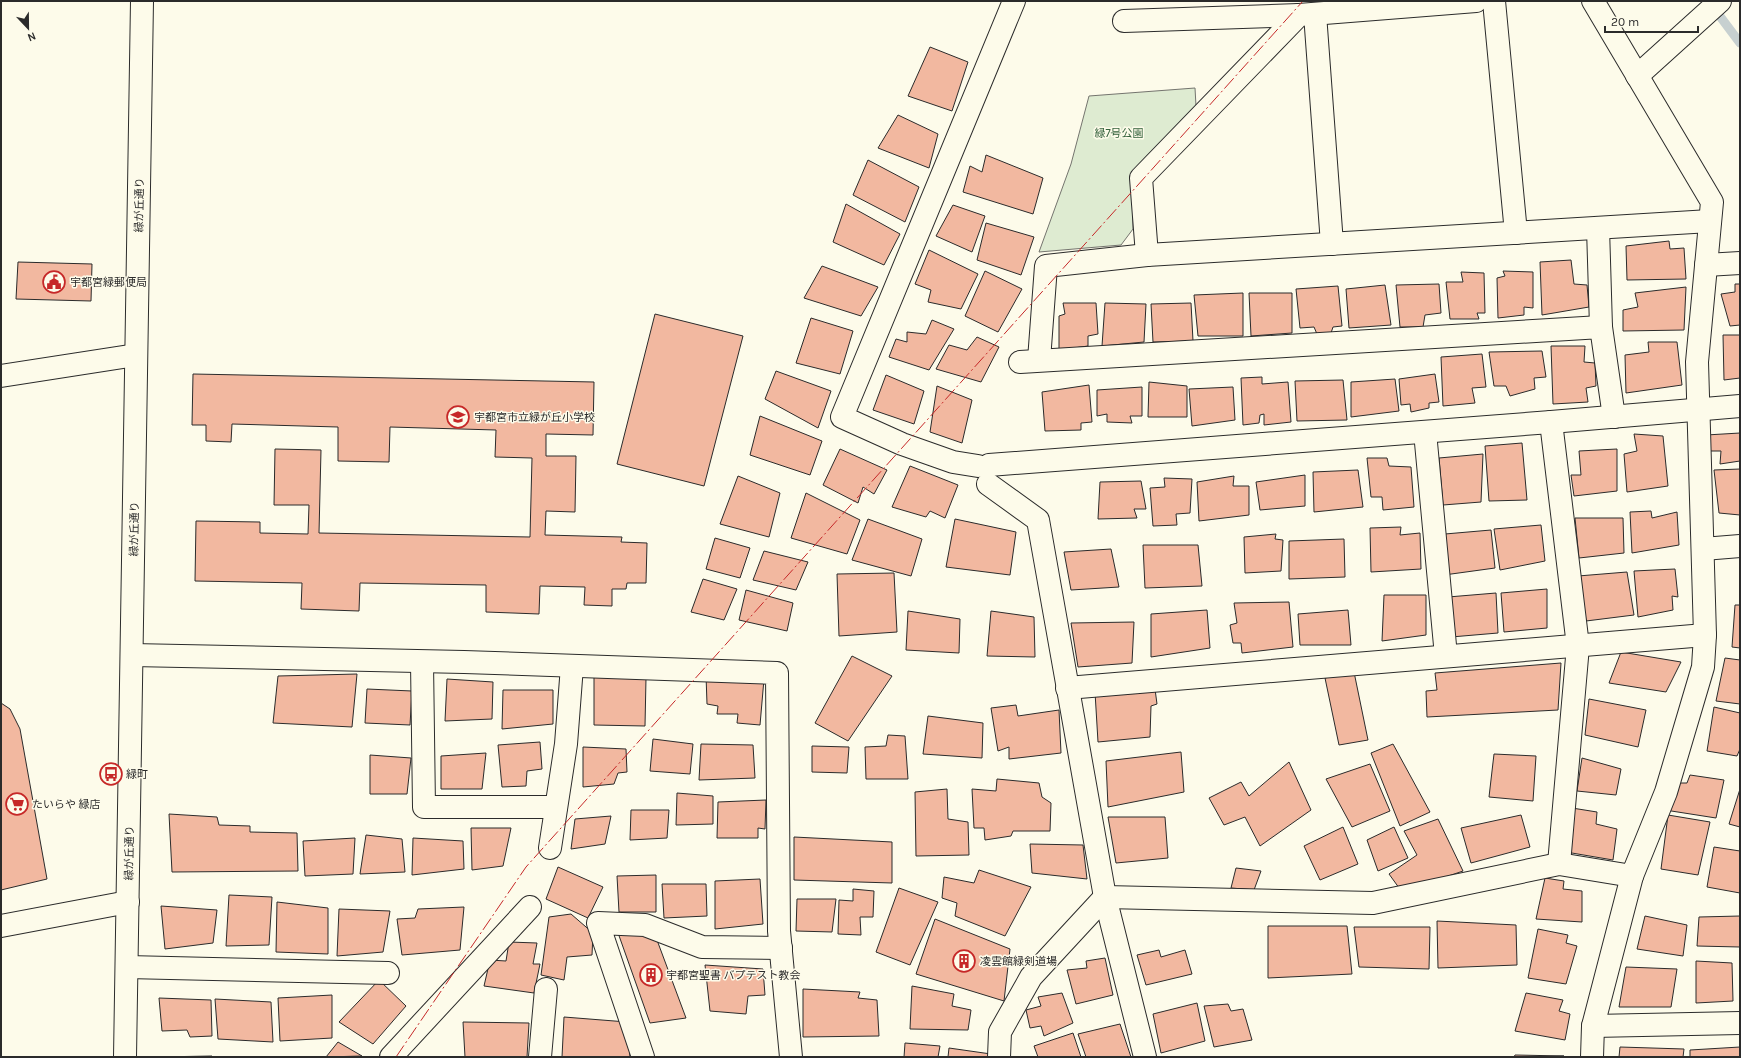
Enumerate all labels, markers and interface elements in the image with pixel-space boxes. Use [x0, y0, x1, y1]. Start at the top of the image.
north arrow [8, 8, 48, 48]
scale bar [1605, 8, 1698, 34]
text: 20 m [1611, 15, 1639, 29]
text: N [25, 29, 38, 44]
park label: 緑7号公園 [1094, 127, 1144, 140]
street label: 緑が丘通り [133, 177, 146, 233]
public building icon: 宇都宮緑郵便局 [41, 269, 67, 295]
place label: 宇都宮緑郵便局 [70, 276, 147, 289]
school or university icon: 宇都宮市立緑が丘小学校 [445, 404, 471, 430]
place label: 宇都宮市立緑が丘小学校 [474, 411, 595, 424]
street label: 緑が丘通り [128, 501, 141, 557]
bus stop icon: 緑町 [98, 761, 124, 787]
place label: 緑町 [126, 768, 148, 781]
supermarket icon: たいらや 緑店 [4, 791, 30, 817]
place label: たいらや 緑店 [32, 798, 101, 811]
street label: 緑が丘通り [123, 825, 136, 881]
building icon: 凌雲館緑剣道場 [951, 948, 977, 974]
place label: 凌雲館緑剣道場 [980, 955, 1057, 968]
building icon: 宇都宮聖書 バプテスト教会 [638, 962, 664, 988]
place label: 宇都宮聖書 バプテスト教会 [666, 969, 801, 982]

